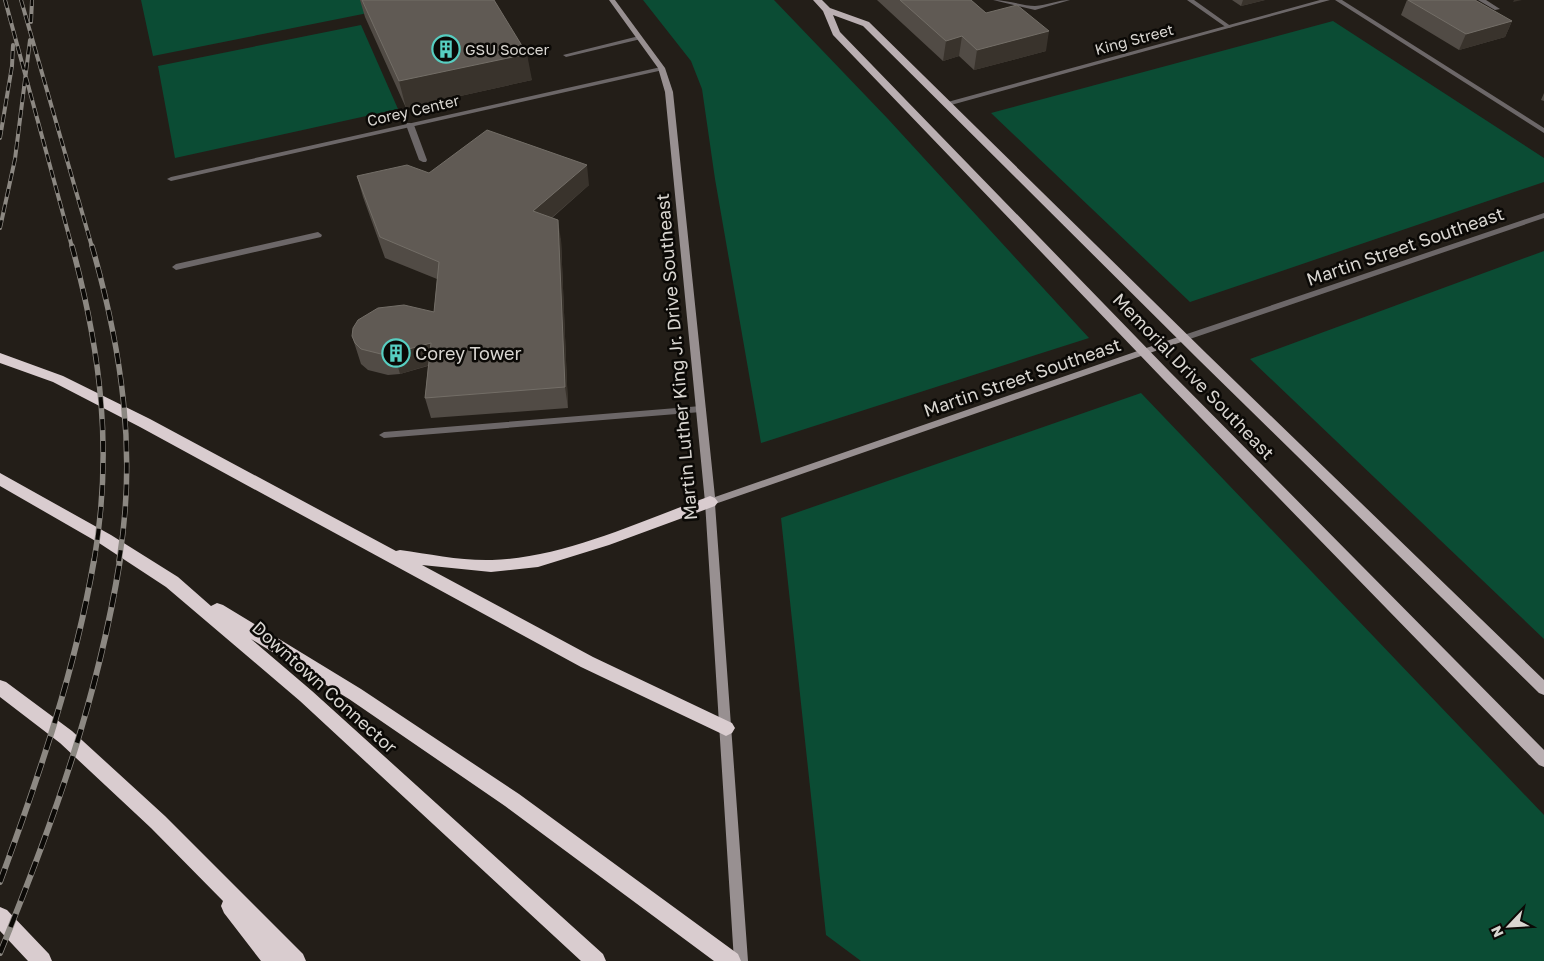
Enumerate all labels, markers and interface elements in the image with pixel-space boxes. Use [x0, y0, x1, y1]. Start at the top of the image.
street label: King Street [1093, 20, 1175, 58]
building icon: GSU Soccer [431, 34, 461, 64]
place label: GSU Soccer [465, 40, 550, 58]
street label: Corey Center [365, 91, 461, 129]
street label: Martin Luther King Jr. Drive Southeast [651, 193, 701, 521]
street label: Martin Street Southeast [1303, 202, 1507, 290]
street label: Memorial Drive Southeast [1109, 288, 1279, 464]
street label: Martin Street Southeast [920, 333, 1124, 421]
building icon: Corey Tower [381, 338, 411, 368]
place label: Corey Tower [415, 342, 522, 364]
street label: Downtown Connector [248, 616, 402, 758]
north arrow [1484, 901, 1534, 951]
text: N [1487, 923, 1507, 940]

